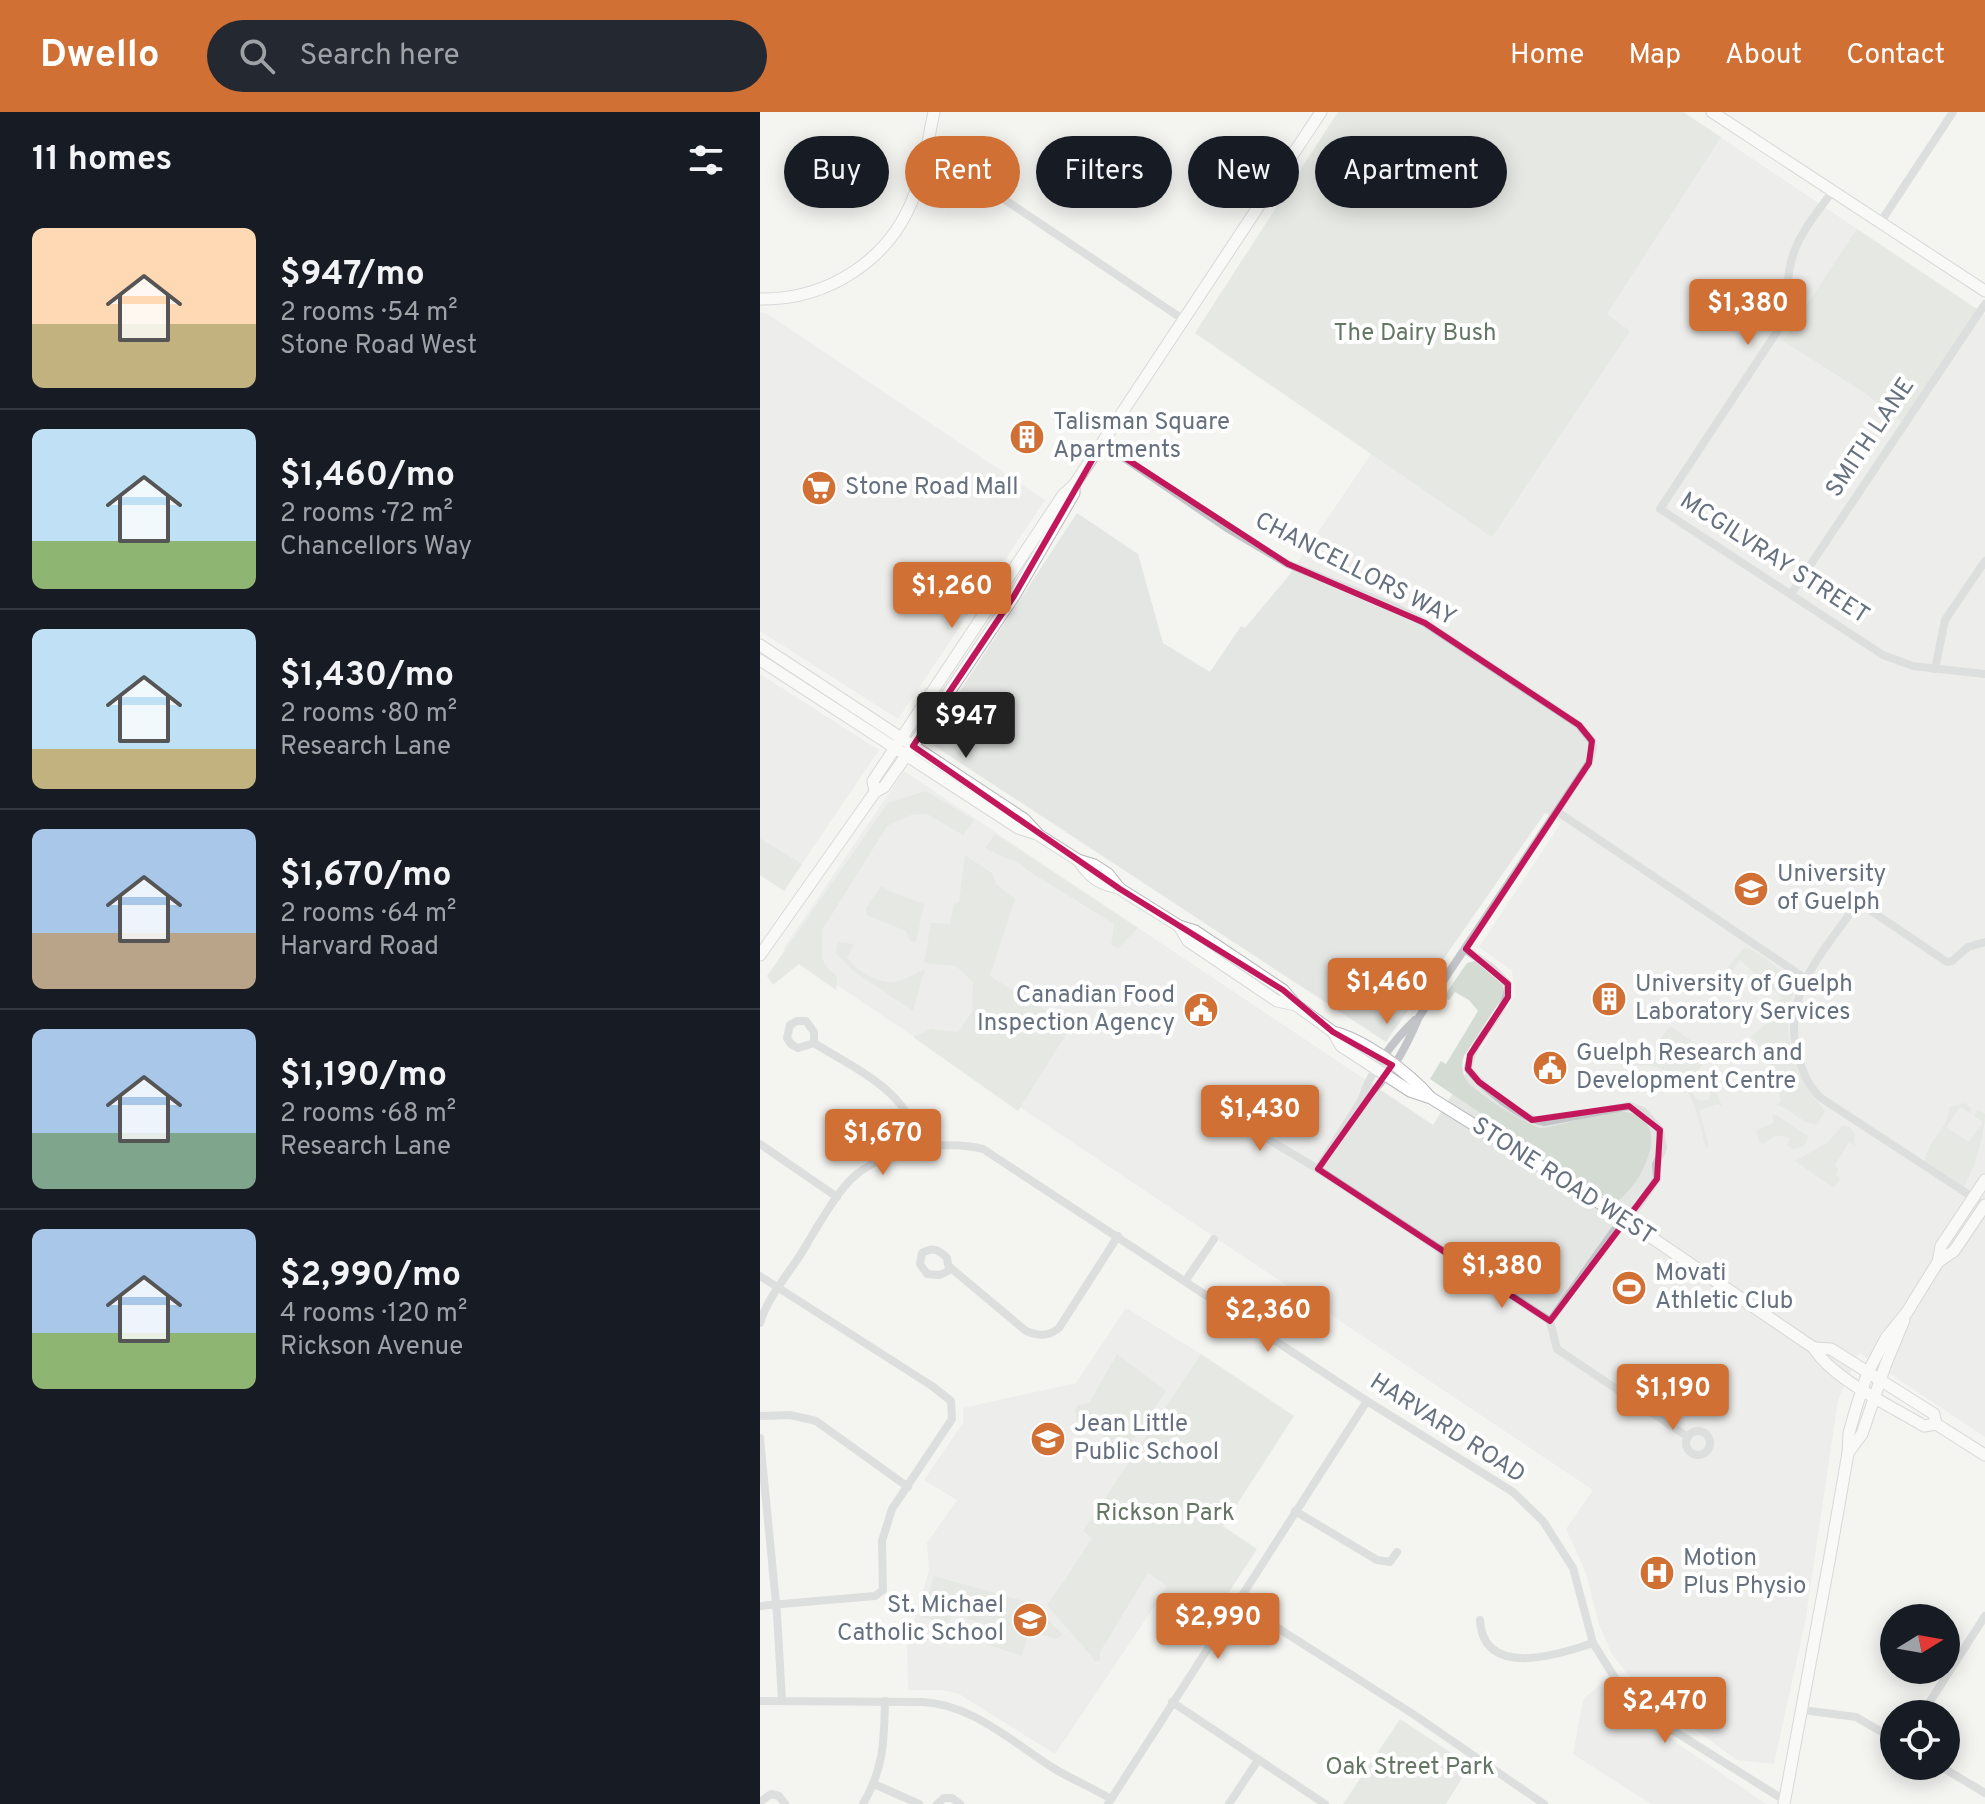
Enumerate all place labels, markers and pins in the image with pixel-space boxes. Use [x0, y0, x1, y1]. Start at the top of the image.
pin: $1,380 [1683, 279, 1813, 347]
place label: Talisman Square Apartments [1053, 408, 1230, 466]
building icon: Talisman Square Apartments [1008, 418, 1046, 456]
supermarket icon: Stone Road Mall [800, 469, 838, 507]
place label: Stone Road Mall [845, 473, 1019, 503]
pin: $1,260 [887, 562, 1017, 630]
pin: $947 [919, 692, 1013, 760]
place label: University of Guelph [1777, 860, 1886, 918]
school or university icon: University of Guelph [1732, 870, 1770, 908]
pin: $1,460 [1322, 958, 1452, 1026]
place label: University of Guelph Laboratory Services [1635, 970, 1853, 1028]
building icon: University of Guelph Laboratory Services [1590, 980, 1628, 1018]
place label: Canadian Food Inspection Agency [977, 981, 1175, 1039]
public building icon: Canadian Food Inspection Agency [1182, 991, 1220, 1029]
place label: Guelph Research and Development Centre [1576, 1039, 1803, 1097]
public building icon: Guelph Research and Development Centre [1531, 1049, 1569, 1087]
pin: $1,430 [1195, 1085, 1325, 1153]
pin: $1,670 [818, 1109, 948, 1177]
pin: $1,380 [1437, 1242, 1567, 1310]
place label: Movati Athletic Club [1655, 1259, 1793, 1317]
sports icon: Movati Athletic Club [1610, 1269, 1648, 1307]
pin: $2,360 [1203, 1286, 1333, 1354]
pin: $1,190 [1608, 1364, 1738, 1432]
place label: Jean Little Public School [1074, 1410, 1219, 1468]
school or university icon: Jean Little Public School [1029, 1420, 1067, 1458]
place label: Motion Plus Physio [1683, 1544, 1806, 1602]
hospital icon: Motion Plus Physio [1638, 1554, 1676, 1592]
place label: St. Michael Catholic School [837, 1591, 1004, 1649]
pin: $2,990 [1153, 1593, 1283, 1661]
school or university icon: St. Michael Catholic School [1011, 1601, 1049, 1639]
pin: $2,470 [1600, 1677, 1730, 1745]

